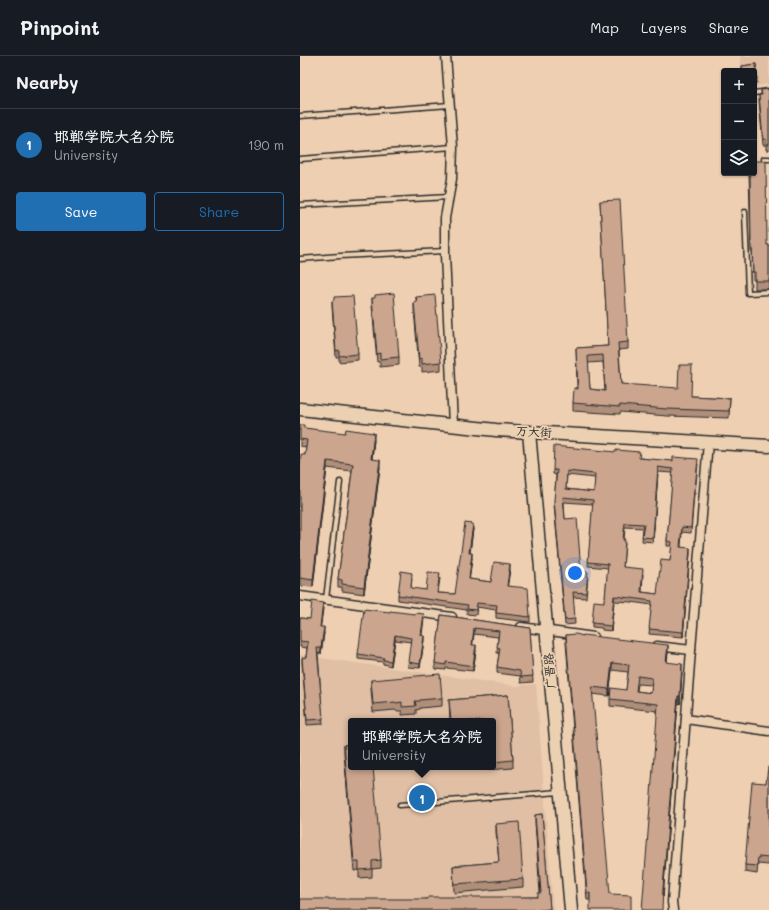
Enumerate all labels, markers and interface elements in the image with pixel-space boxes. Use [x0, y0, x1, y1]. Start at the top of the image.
text: Pinpoint [20, 15, 100, 40]
text: Map [590, 18, 619, 37]
text: Layers [641, 18, 687, 37]
text: Share [709, 18, 749, 37]
map controls [721, 68, 757, 176]
button: + [721, 68, 757, 104]
text: Nearby [16, 71, 78, 93]
button: − [721, 104, 757, 140]
text: 邯郸学院大名分院 [54, 126, 174, 146]
text: 1 [26, 136, 32, 153]
text: 190 m [248, 136, 284, 153]
button: layers [721, 140, 757, 176]
text: University [54, 146, 118, 163]
button: Save [16, 192, 146, 231]
button: Share [154, 192, 284, 231]
street label: 万大街 [516, 422, 552, 440]
your location [565, 563, 585, 583]
street label: 广晋路 [539, 652, 559, 690]
popup [348, 718, 496, 770]
text: 邯郸学院大名分院 [362, 726, 482, 746]
text: University [362, 746, 426, 763]
pin: 1 [409, 783, 435, 813]

